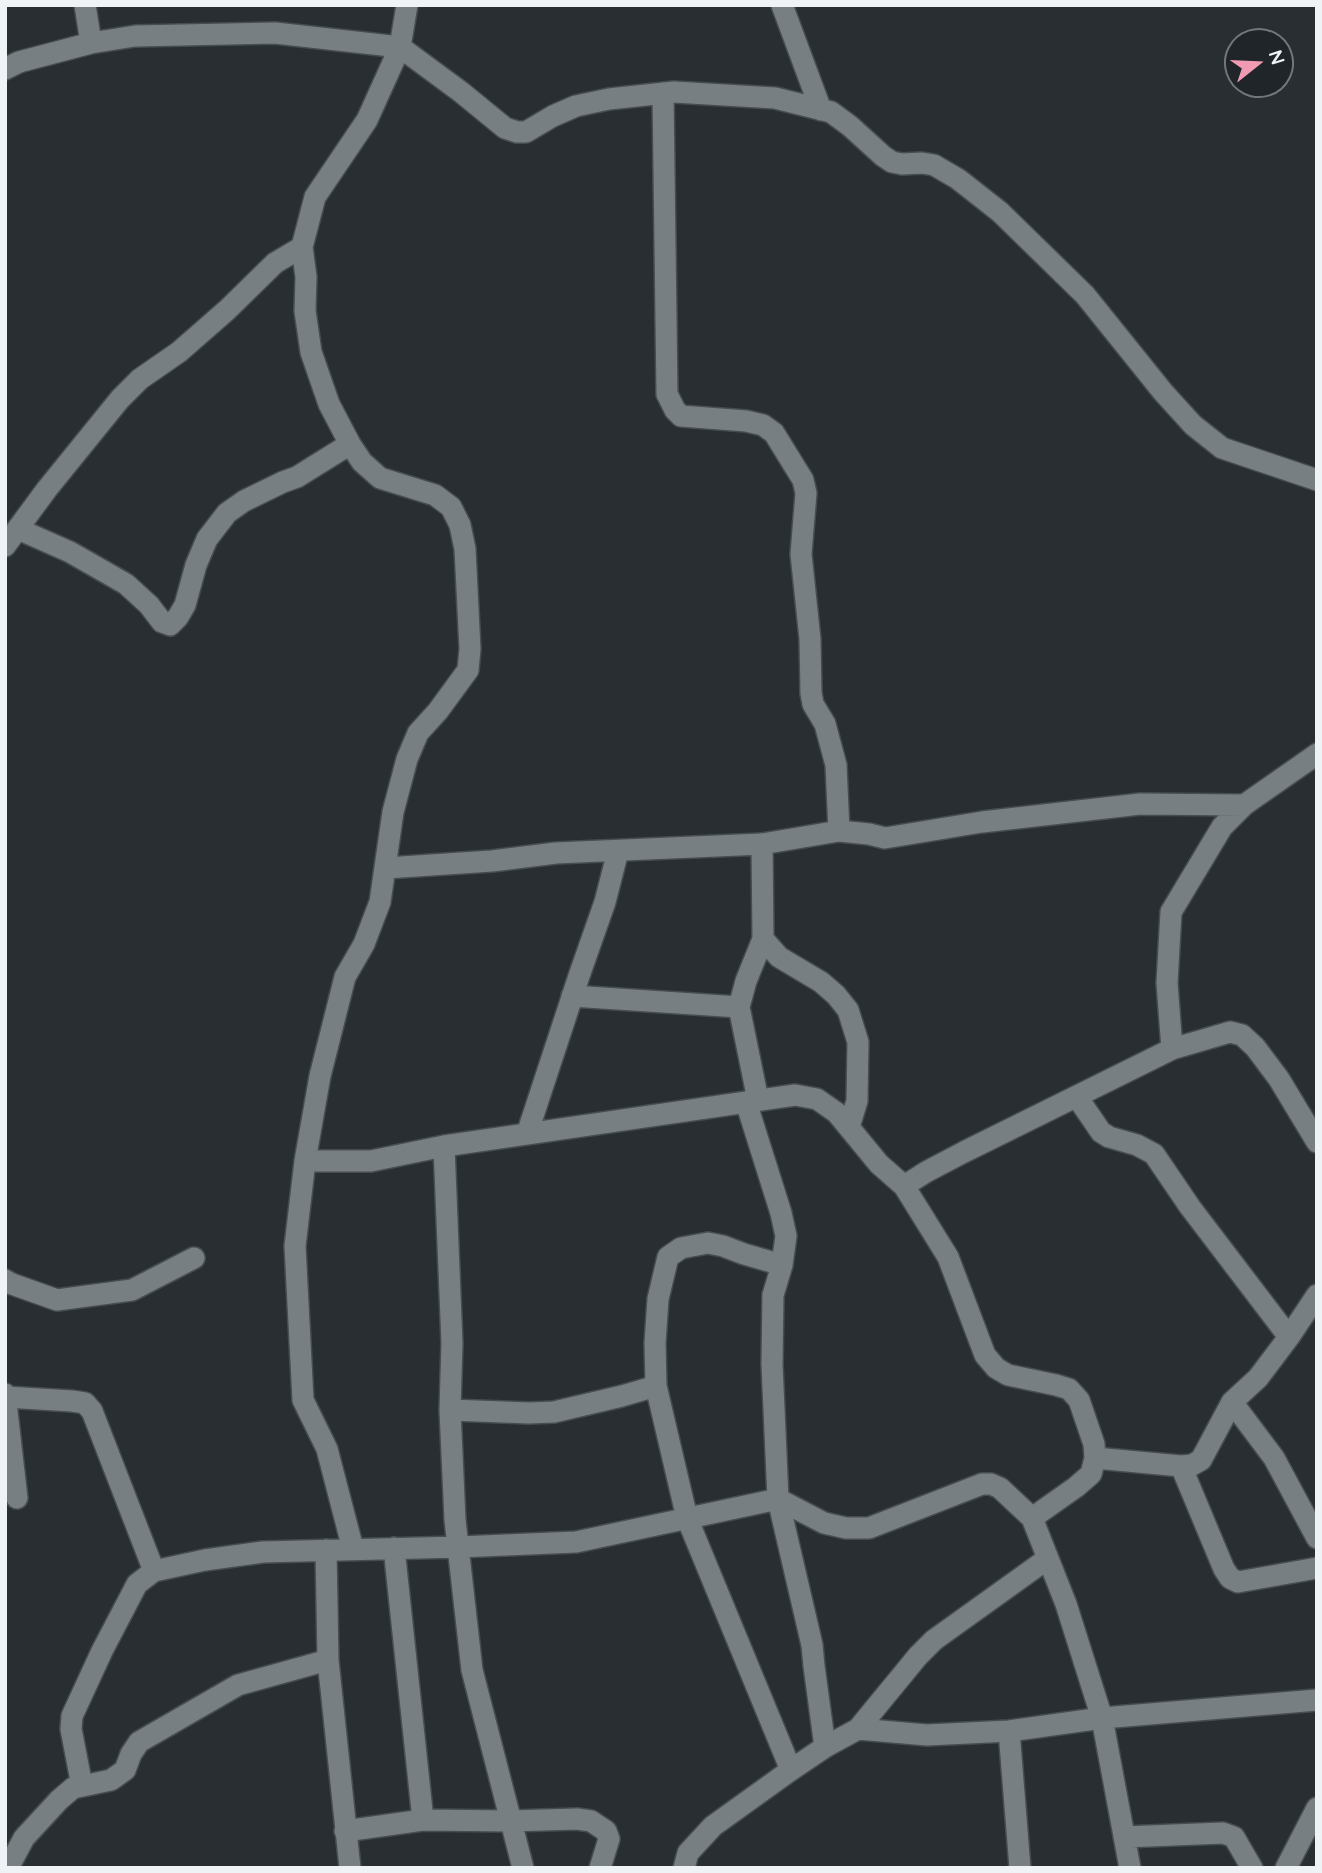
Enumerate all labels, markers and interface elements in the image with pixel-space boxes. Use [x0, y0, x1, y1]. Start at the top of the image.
north arrow [1224, 28, 1294, 98]
text: N [1263, 47, 1291, 67]

